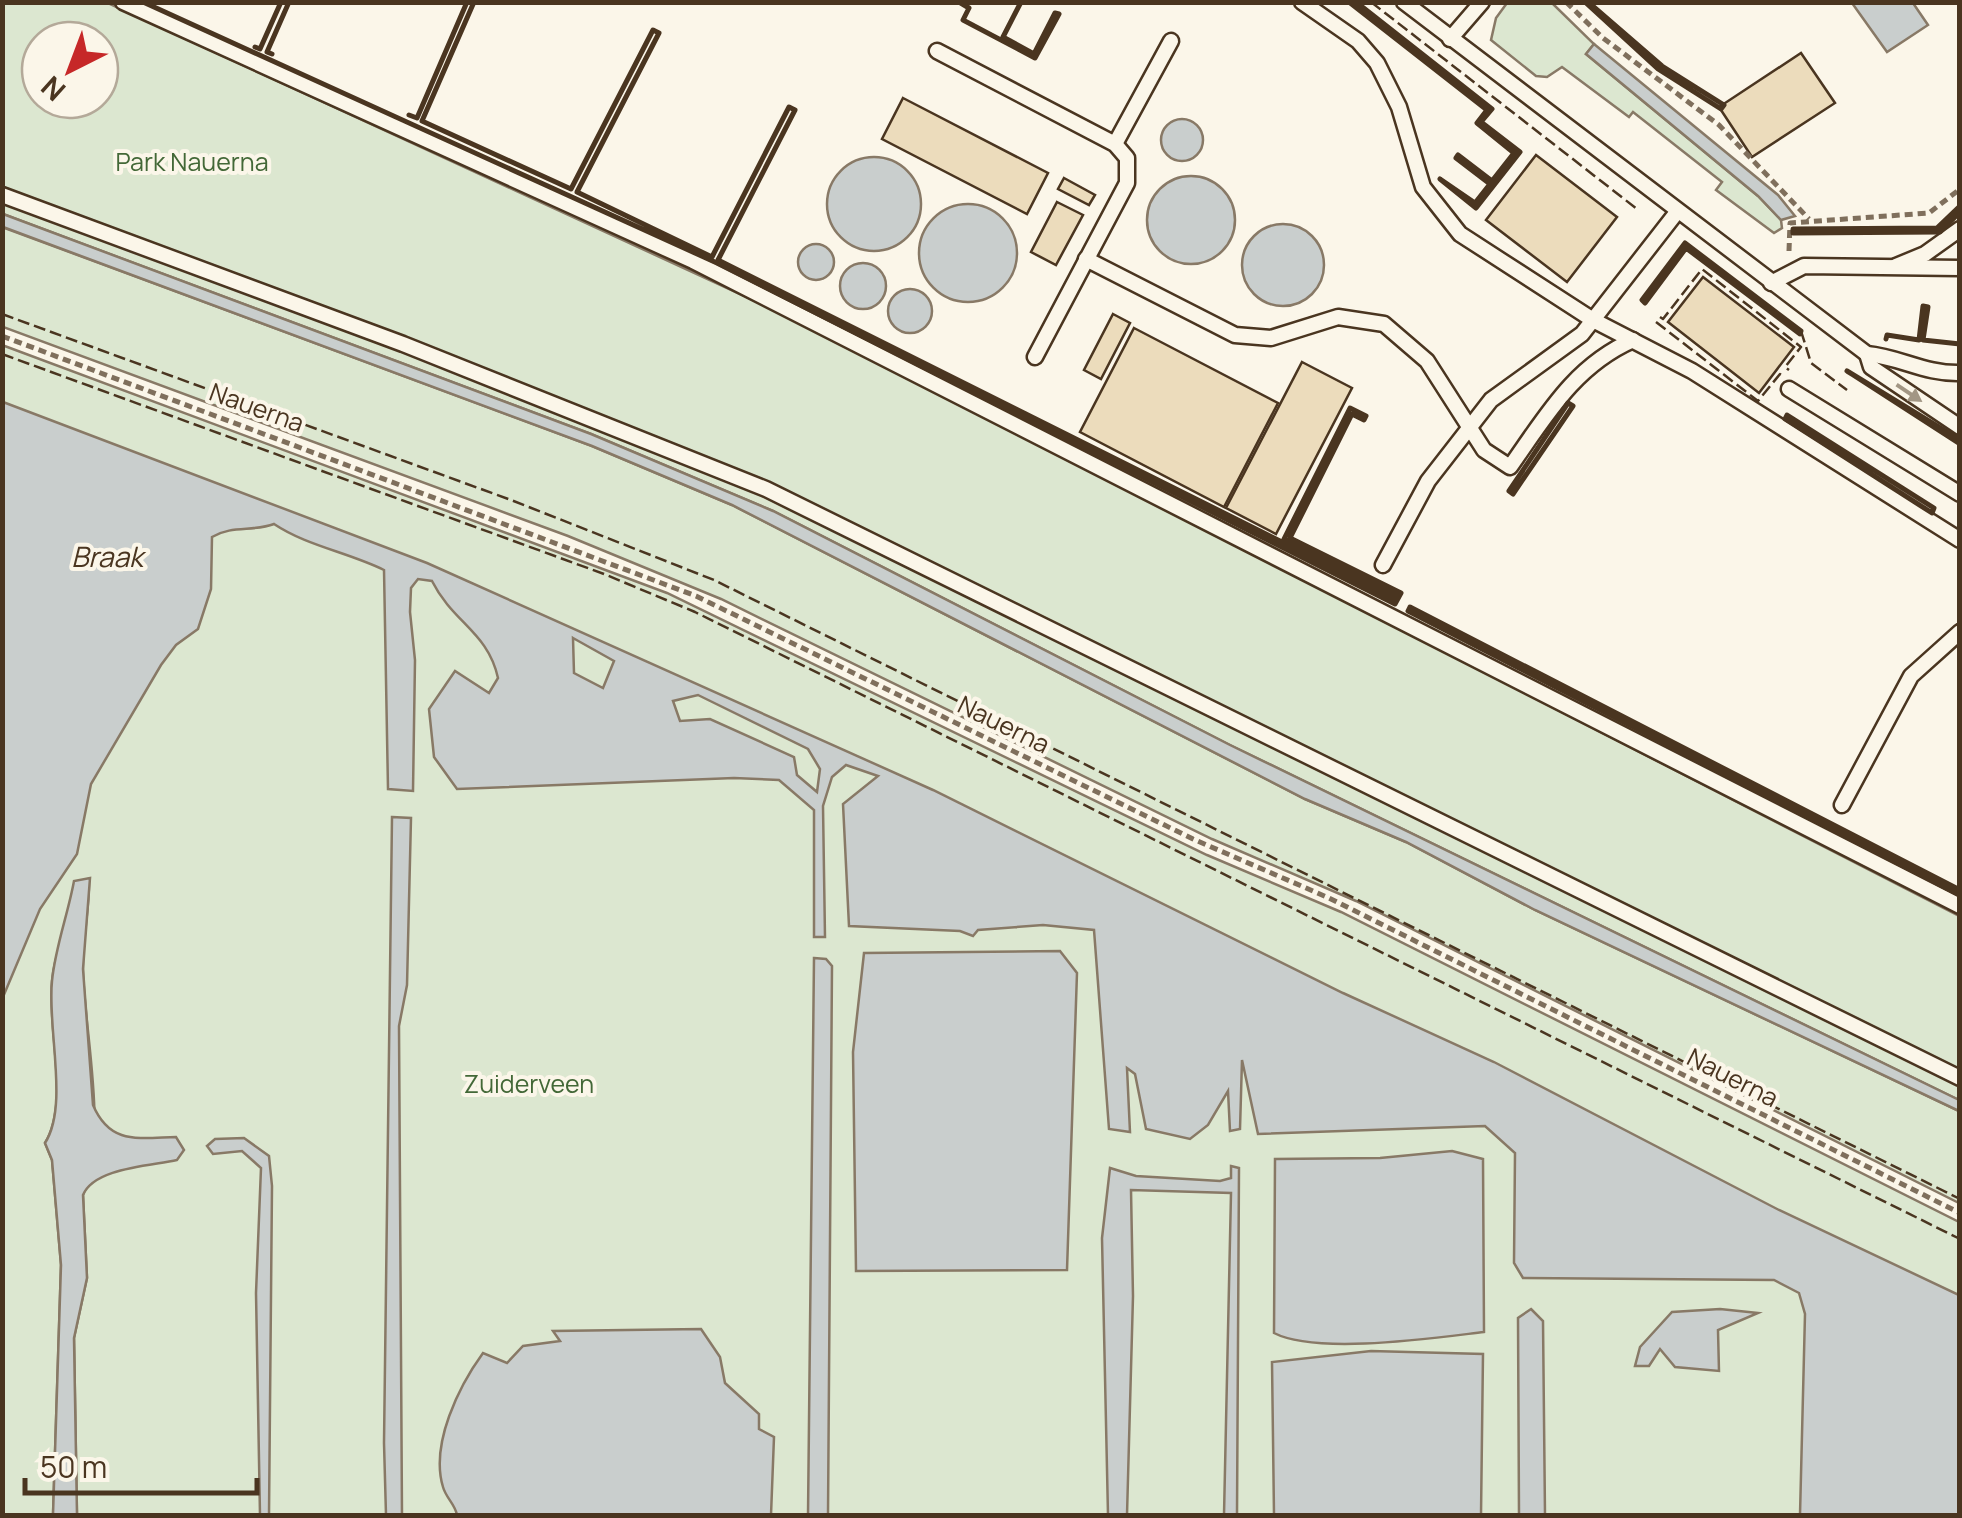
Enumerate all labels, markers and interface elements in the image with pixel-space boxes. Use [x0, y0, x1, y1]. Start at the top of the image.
north arrow [20, 20, 120, 120]
text: N [32, 68, 73, 110]
park label: Park Nauerna [115, 144, 269, 179]
street label: Nauerna [205, 374, 309, 440]
one-way arrow [1896, 383, 1923, 402]
water label: Braak [71, 537, 147, 575]
street label: Nauerna [952, 687, 1056, 761]
street label: Nauerna [1681, 1039, 1785, 1115]
park label: Zuiderveen [464, 1066, 594, 1101]
scale bar [25, 1433, 258, 1495]
text: 50 m [40, 1446, 107, 1487]

